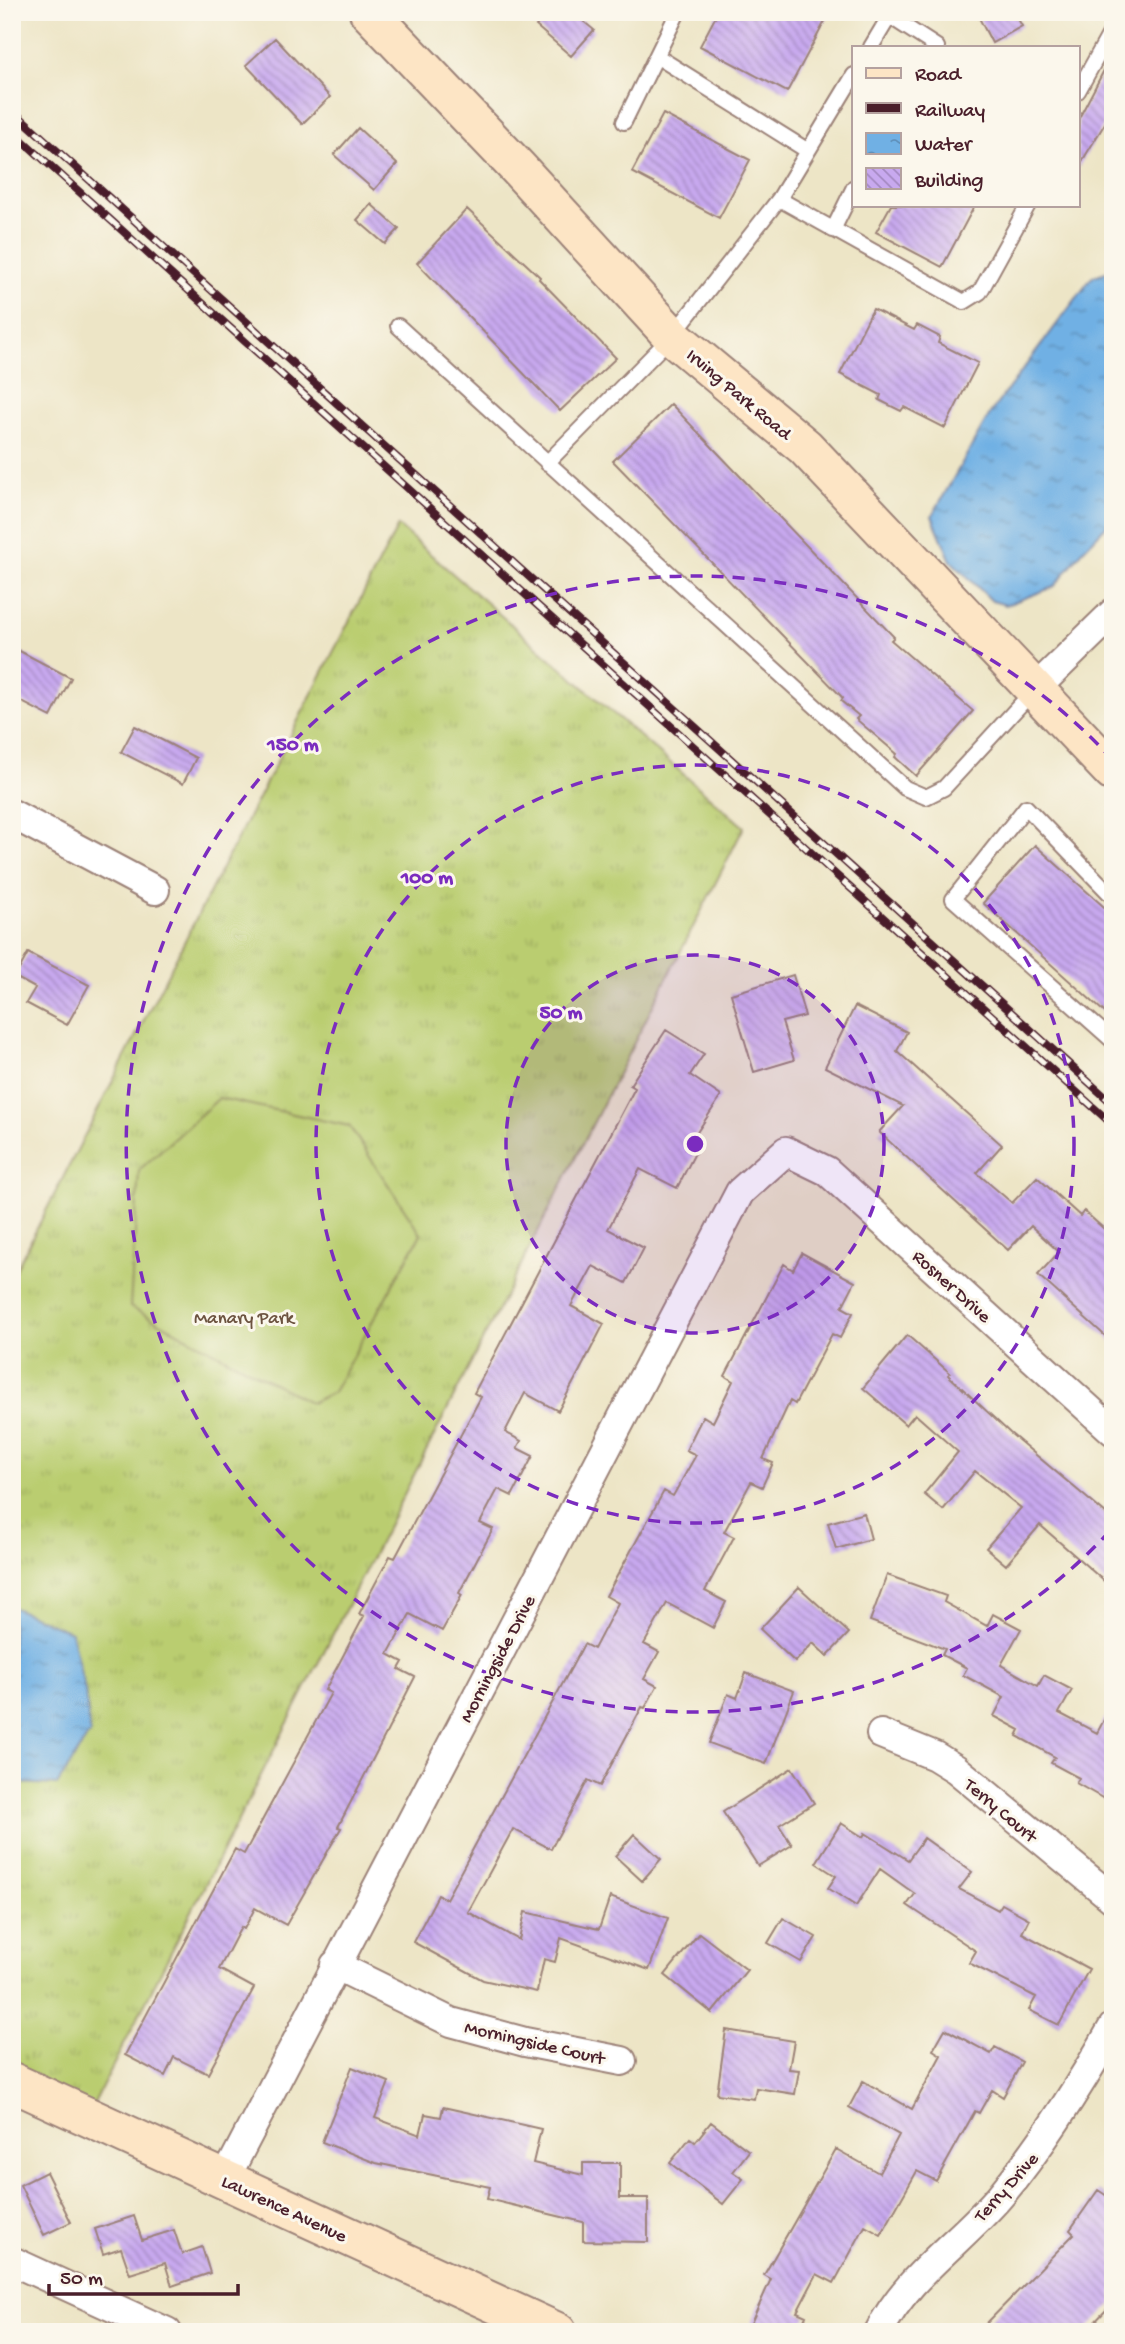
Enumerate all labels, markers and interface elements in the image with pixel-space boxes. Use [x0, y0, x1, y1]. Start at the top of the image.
legend [852, 46, 1080, 206]
text: Road [915, 64, 963, 89]
text: Railway [915, 100, 985, 125]
text: Water [915, 134, 973, 159]
text: Building [914, 170, 984, 195]
street label: Irving Park Road [680, 345, 796, 448]
text: 150 m [266, 734, 319, 759]
text: 100 m [400, 867, 453, 892]
text: 50 m [540, 1002, 583, 1027]
centre of rings [683, 1132, 707, 1156]
street label: Rosner Drive [906, 1246, 995, 1329]
park label: Manary Park [194, 1308, 296, 1331]
street label: Morningside Drive [456, 1592, 542, 1727]
street label: Terry Court [958, 1774, 1043, 1850]
street label: Morningside Court [462, 2017, 609, 2072]
street label: Terry Drive [970, 2149, 1045, 2229]
street label: Lawrence Avenue [217, 2171, 350, 2249]
scale bar [49, 2253, 238, 2297]
text: 50 m [60, 2268, 103, 2293]

